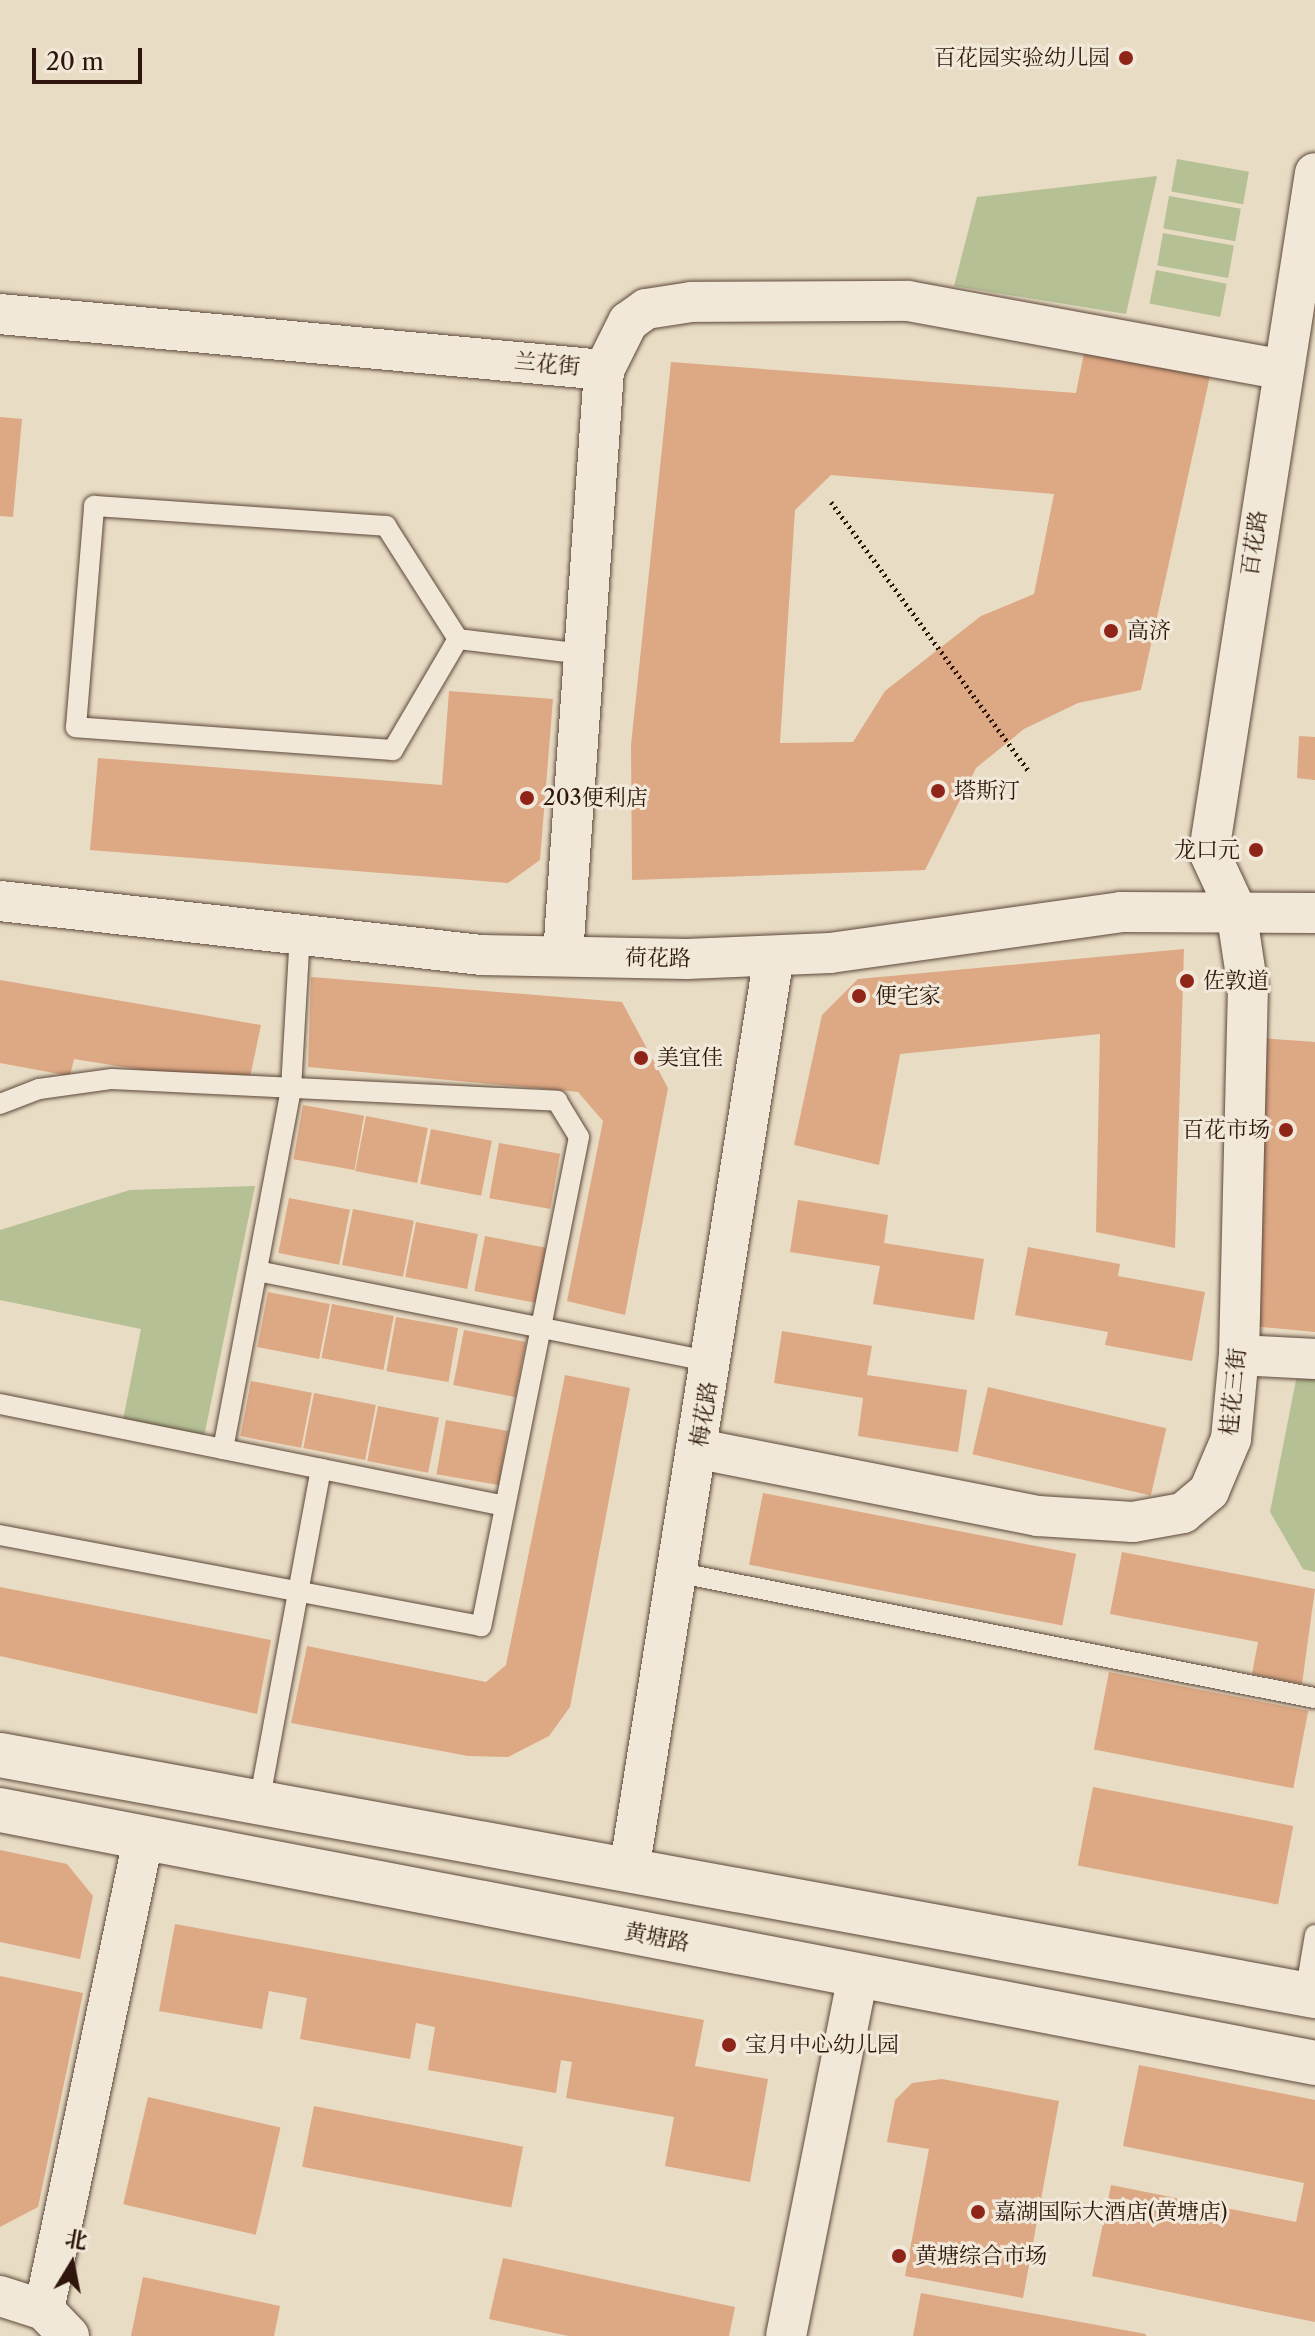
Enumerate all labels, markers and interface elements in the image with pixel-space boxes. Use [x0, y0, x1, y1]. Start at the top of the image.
scale bar [36, 32, 146, 82]
place label: 百花园实验幼儿园 [934, 45, 1110, 71]
text: 20 m [46, 47, 104, 76]
marker: 百花园实验幼儿园 [1117, 49, 1135, 67]
street label: 兰花街 [513, 348, 581, 380]
street label: 百花路 [1236, 508, 1272, 578]
place label: 高济 [1127, 618, 1171, 644]
marker: 高济 [1102, 622, 1120, 640]
place label: 塔斯汀 [954, 778, 1020, 804]
marker: 塔斯汀 [929, 782, 947, 800]
place label: 203便利店 [543, 785, 648, 811]
marker: 203便利店 [518, 789, 536, 807]
place label: 龙口元 [1174, 837, 1240, 863]
marker: 龙口元 [1247, 841, 1265, 859]
street label: 荷花路 [625, 944, 691, 972]
place label: 佐敦道 [1203, 968, 1269, 994]
marker: 佐敦道 [1178, 972, 1196, 990]
place label: 便宅家 [875, 983, 941, 1009]
marker: 便宅家 [850, 987, 868, 1005]
place label: 美宜佳 [657, 1045, 723, 1071]
marker: 美宜佳 [632, 1049, 650, 1067]
place label: 百花市场 [1182, 1117, 1270, 1143]
marker: 百花市场 [1277, 1121, 1295, 1139]
street label: 桂花三街 [1215, 1347, 1251, 1437]
street label: 梅花路 [686, 1379, 722, 1449]
street label: 黄塘路 [622, 1918, 692, 1956]
place label: 宝月中心幼儿园 [745, 2032, 899, 2058]
marker: 宝月中心幼儿园 [720, 2036, 738, 2054]
place label: 嘉湖国际大酒店(黄塘店) [994, 2199, 1227, 2225]
marker: 嘉湖国际大酒店(黄塘店) [969, 2203, 987, 2221]
north arrow [32, 2224, 112, 2304]
text: 北 [63, 2225, 89, 2255]
place label: 黄塘综合市场 [915, 2243, 1047, 2269]
marker: 黄塘综合市场 [890, 2247, 908, 2265]

